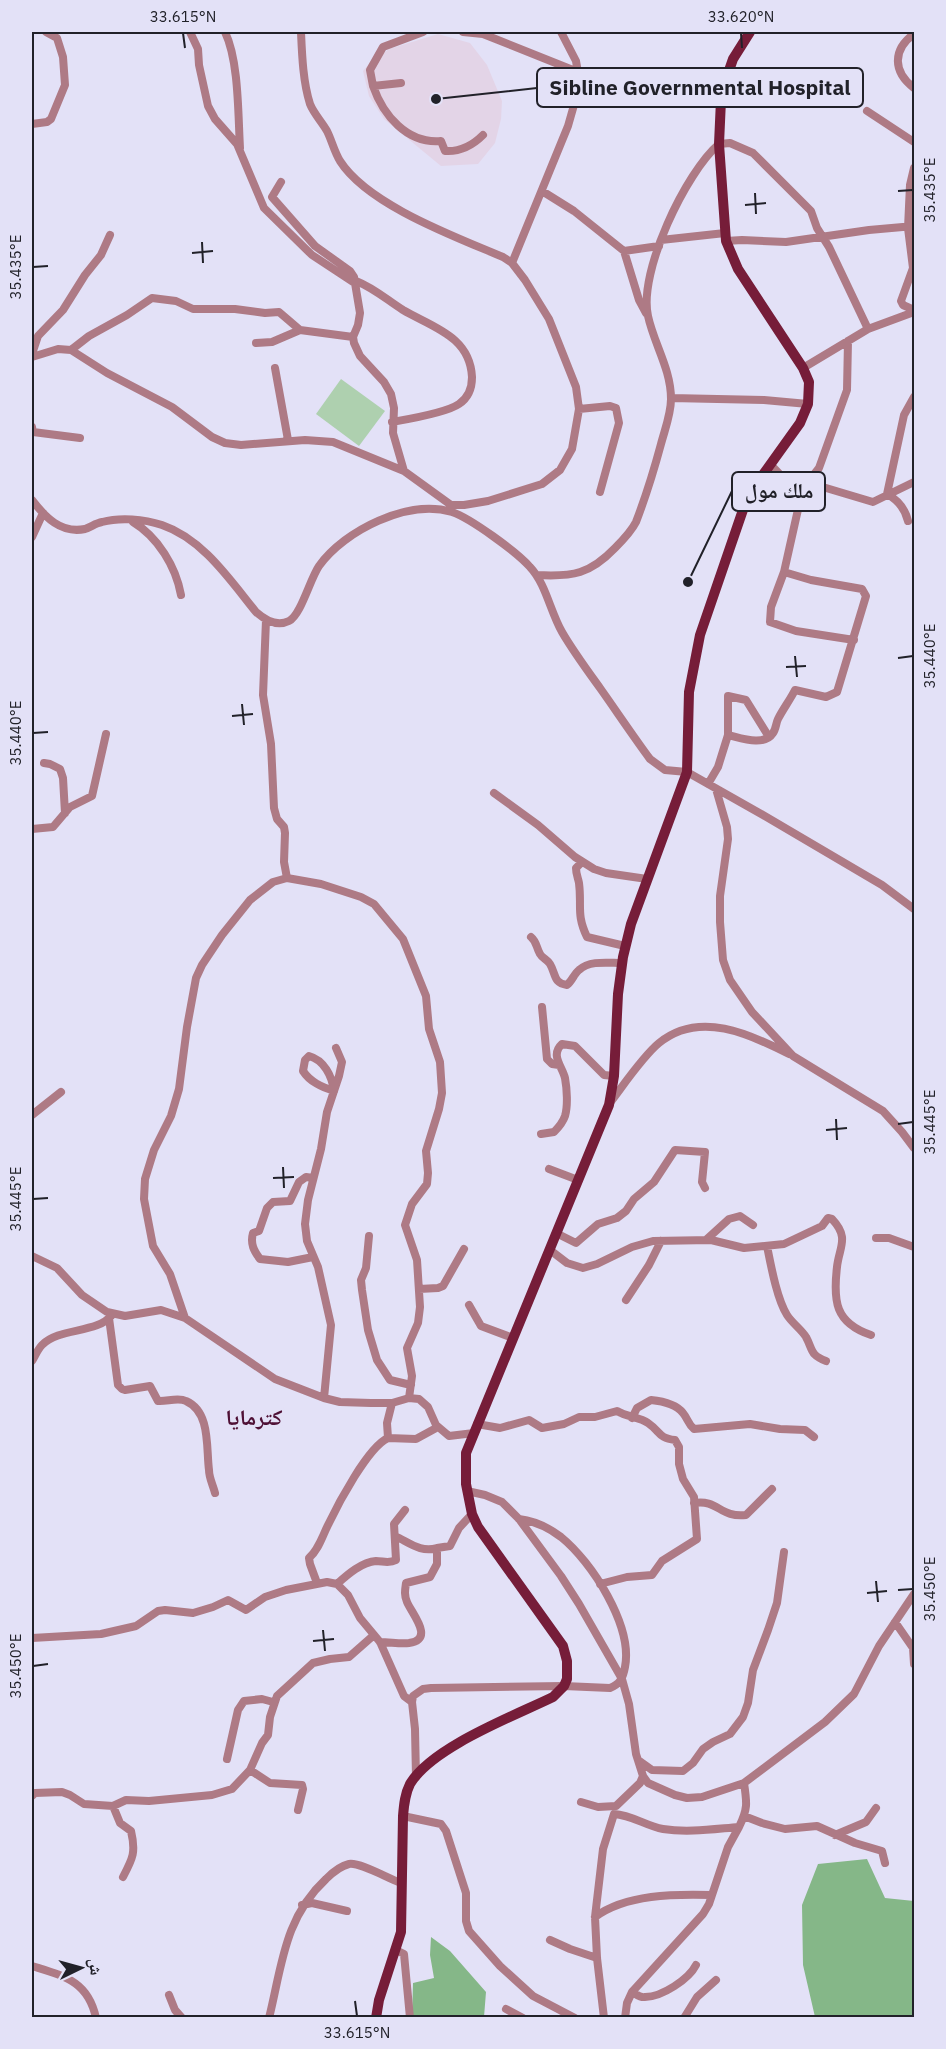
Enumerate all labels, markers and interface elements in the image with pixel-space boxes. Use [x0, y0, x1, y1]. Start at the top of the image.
text: 33.615°N [150, 7, 216, 26]
text: 33.620°N [708, 7, 774, 26]
callout: Sibline Governmental Hospital [537, 68, 863, 107]
text: Sibline Governmental Hospital [549, 73, 851, 101]
text: 35.435°E [920, 158, 939, 222]
text: 35.435°E [6, 235, 25, 299]
callout: ملك مول [732, 472, 825, 511]
text: ملك مول [745, 476, 813, 504]
text: 35.440°E [920, 624, 939, 688]
text: 35.440°E [6, 701, 25, 765]
text: 35.445°E [920, 1090, 939, 1154]
text: 35.445°E [6, 1167, 25, 1231]
district label: كترمايا [226, 1402, 283, 1431]
text: 35.450°E [920, 1557, 939, 1621]
text: 35.450°E [6, 1634, 25, 1698]
north arrow [51, 1938, 111, 1998]
text: ش [85, 1957, 107, 1976]
text: 33.615°N [324, 2023, 390, 2042]

